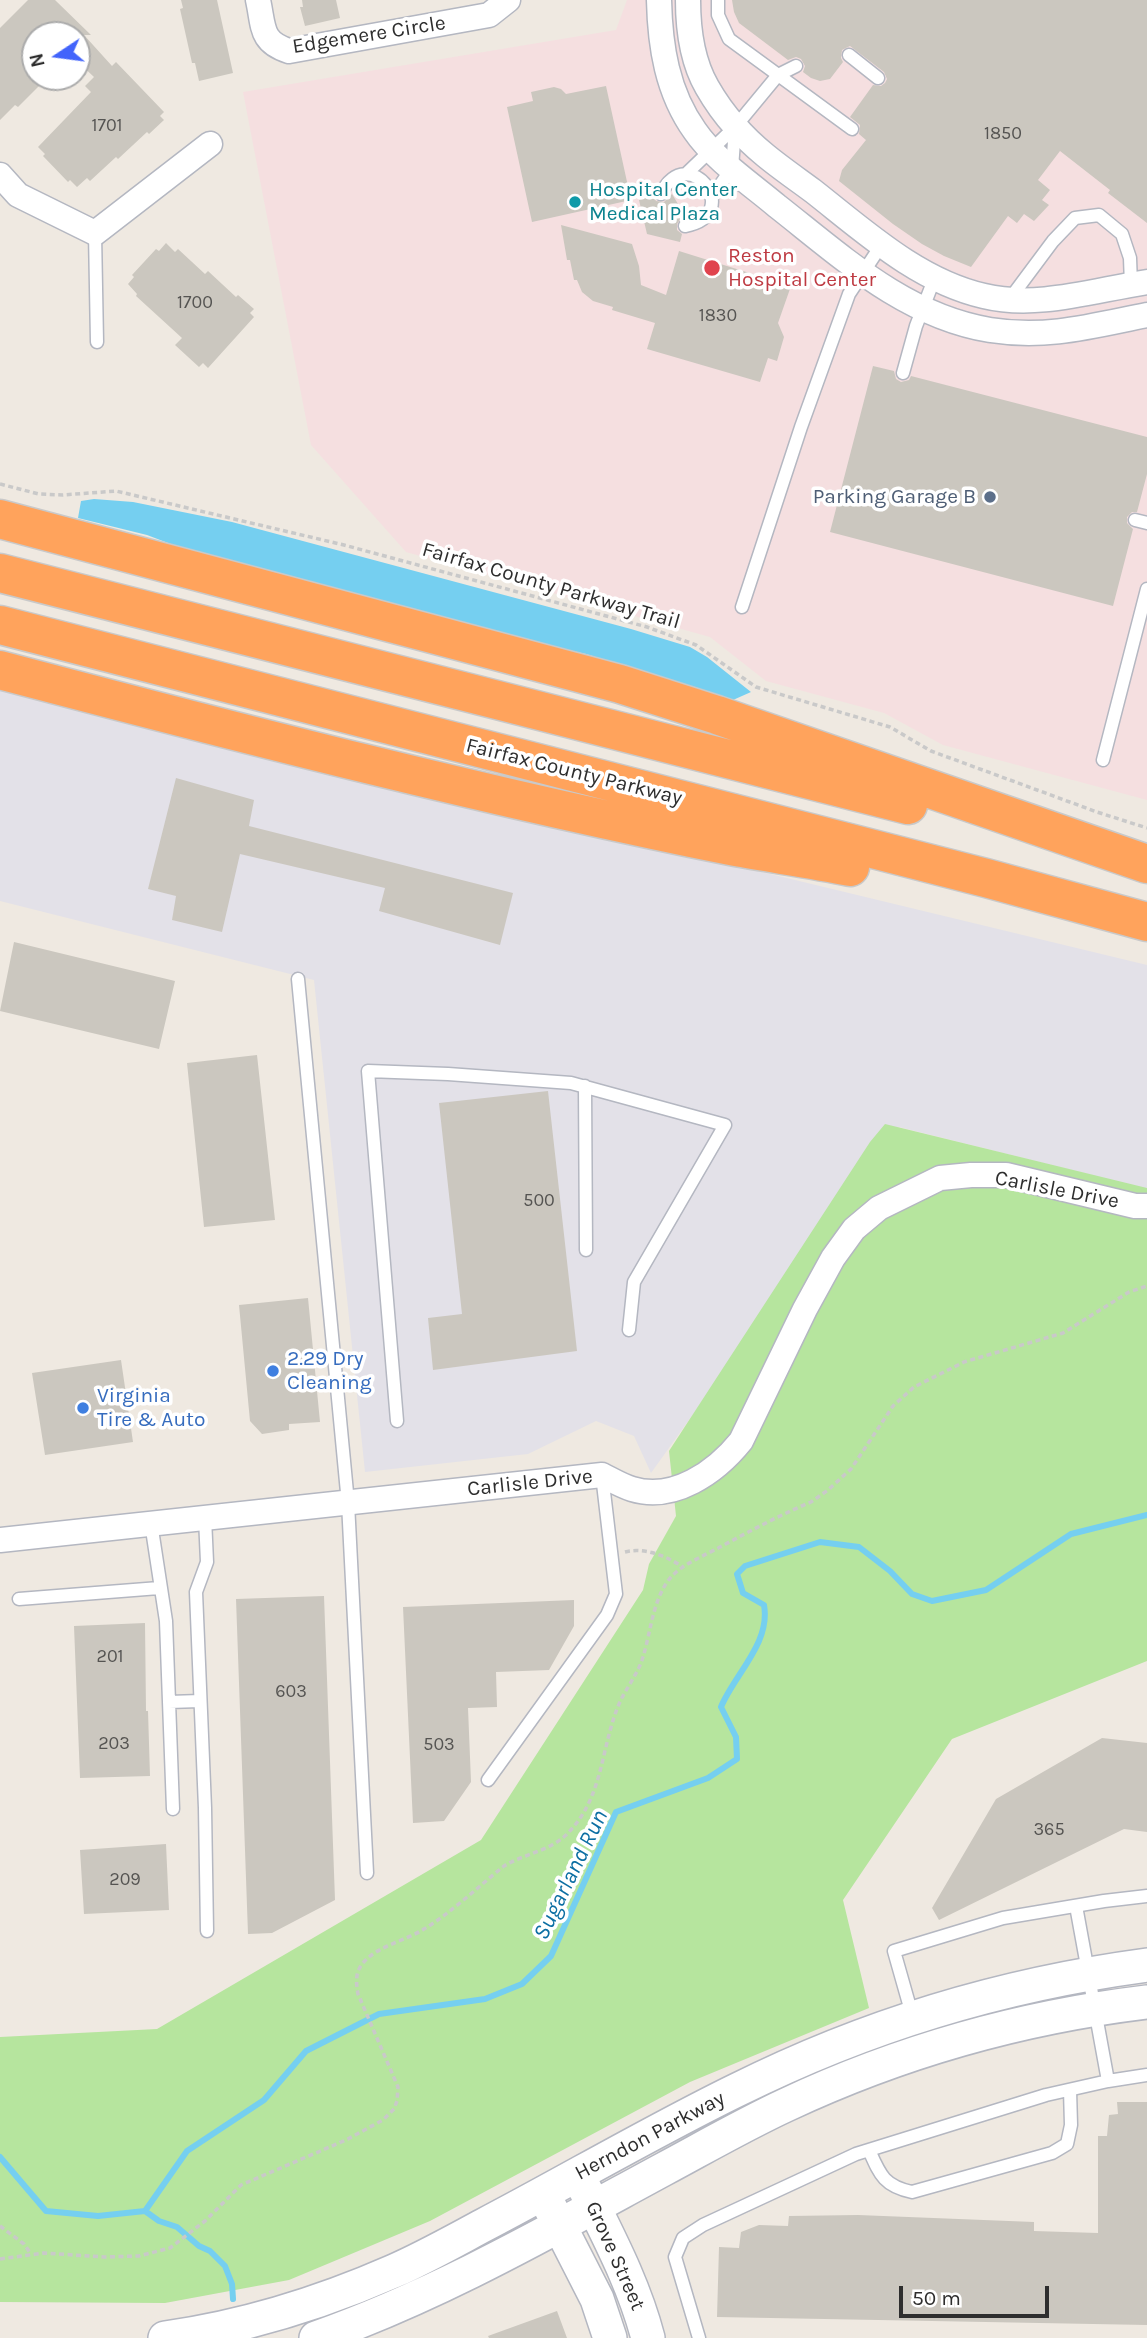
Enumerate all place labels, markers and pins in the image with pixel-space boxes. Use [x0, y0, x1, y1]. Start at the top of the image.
place label: Hospital Center Medical Plaza [589, 177, 737, 227]
marker: Hospital Center Medical Plaza [567, 194, 583, 210]
place label: Reston Hospital Center [728, 243, 876, 293]
marker: Reston Hospital Center [702, 258, 722, 278]
place label: Parking Garage B [813, 484, 976, 510]
marker: Parking Garage B [982, 489, 998, 505]
place label: 2.29 Dry Cleaning [287, 1346, 372, 1396]
marker: 2.29 Dry Cleaning [265, 1363, 281, 1379]
place label: Virginia Tire & Auto [97, 1383, 205, 1433]
marker: Virginia Tire & Auto [75, 1400, 91, 1416]

